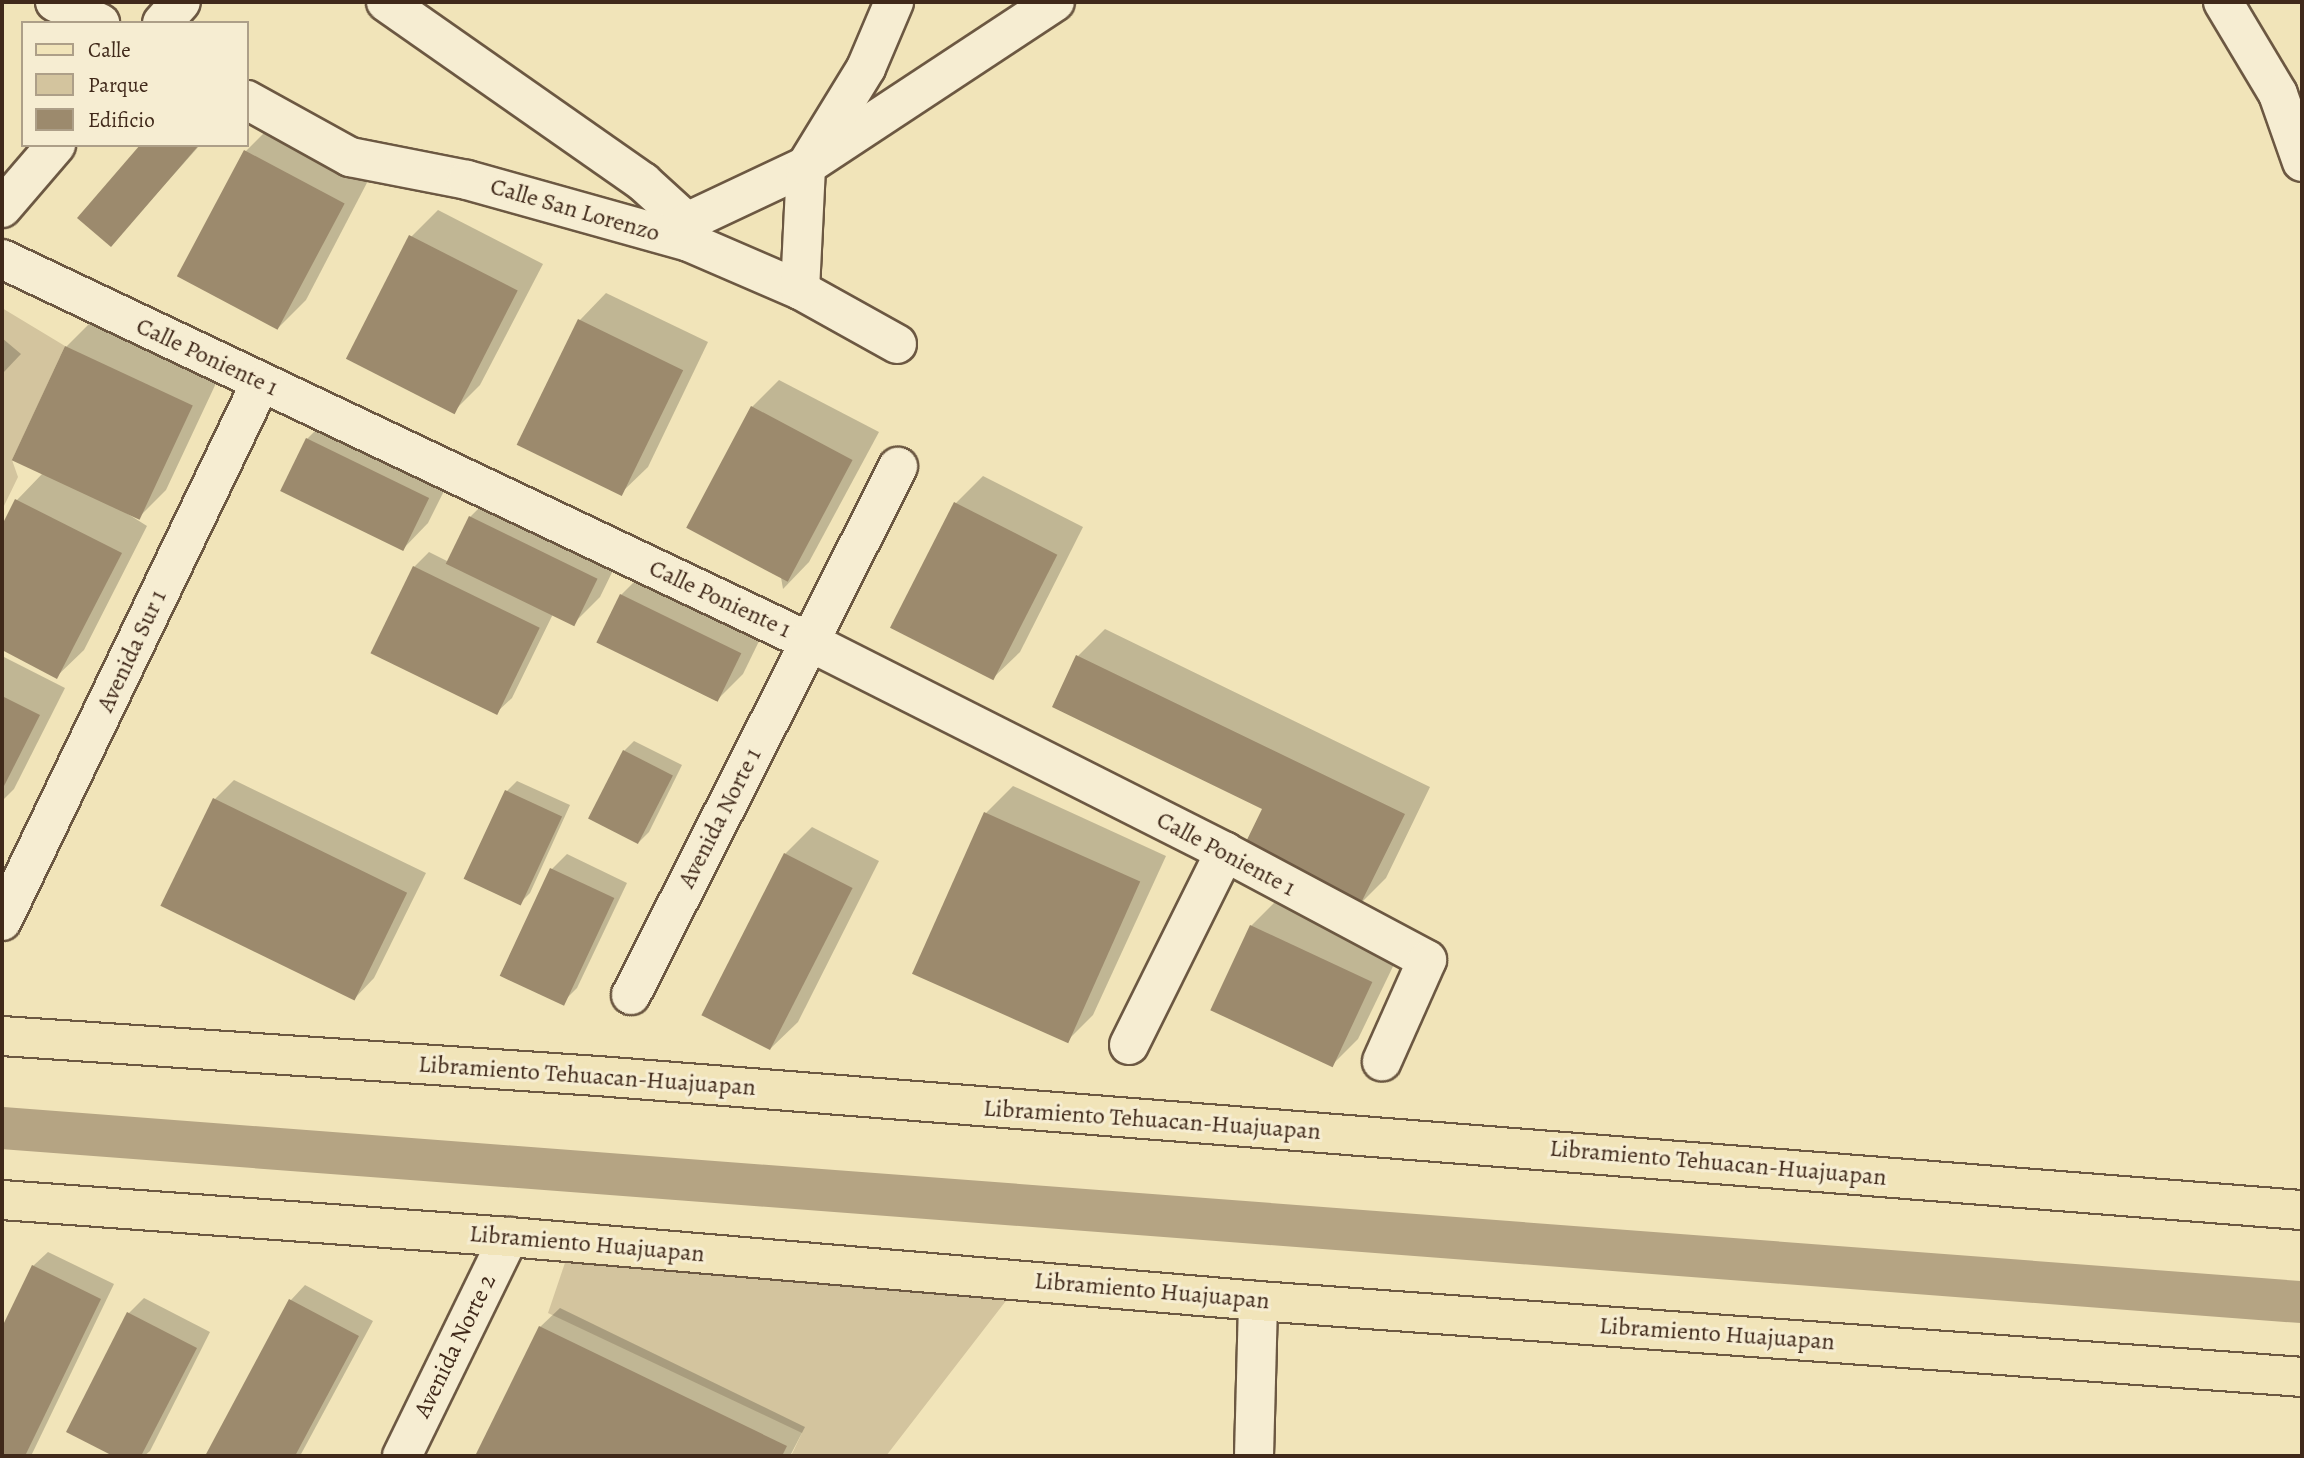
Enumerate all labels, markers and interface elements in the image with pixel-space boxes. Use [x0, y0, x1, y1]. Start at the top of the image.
legend [21, 21, 248, 147]
text: Calle [88, 36, 131, 64]
text: Parque [88, 71, 148, 99]
text: Edificio [88, 106, 155, 134]
street label: Calle San Lorenzo [487, 172, 663, 248]
street label: Calle Poniente 1 [132, 312, 282, 402]
street label: Calle Poniente 1 [645, 554, 795, 644]
street label: Avenida Sur 1 [91, 585, 173, 717]
street label: Avenida Norte 1 [672, 743, 768, 893]
street label: Calle Poniente 1 [1152, 805, 1300, 903]
street label: Libramiento Tehuacan-Huajuapan [417, 1050, 757, 1102]
street label: Libramiento Tehuacan-Huajuapan [982, 1094, 1322, 1146]
street label: Libramiento Tehuacan-Huajuapan [1548, 1134, 1888, 1192]
street label: Libramiento Huajuapan [468, 1219, 706, 1269]
street label: Libramiento Huajuapan [1033, 1266, 1271, 1316]
street label: Avenida Norte 2 [408, 1270, 502, 1422]
street label: Libramiento Huajuapan [1598, 1311, 1836, 1357]

